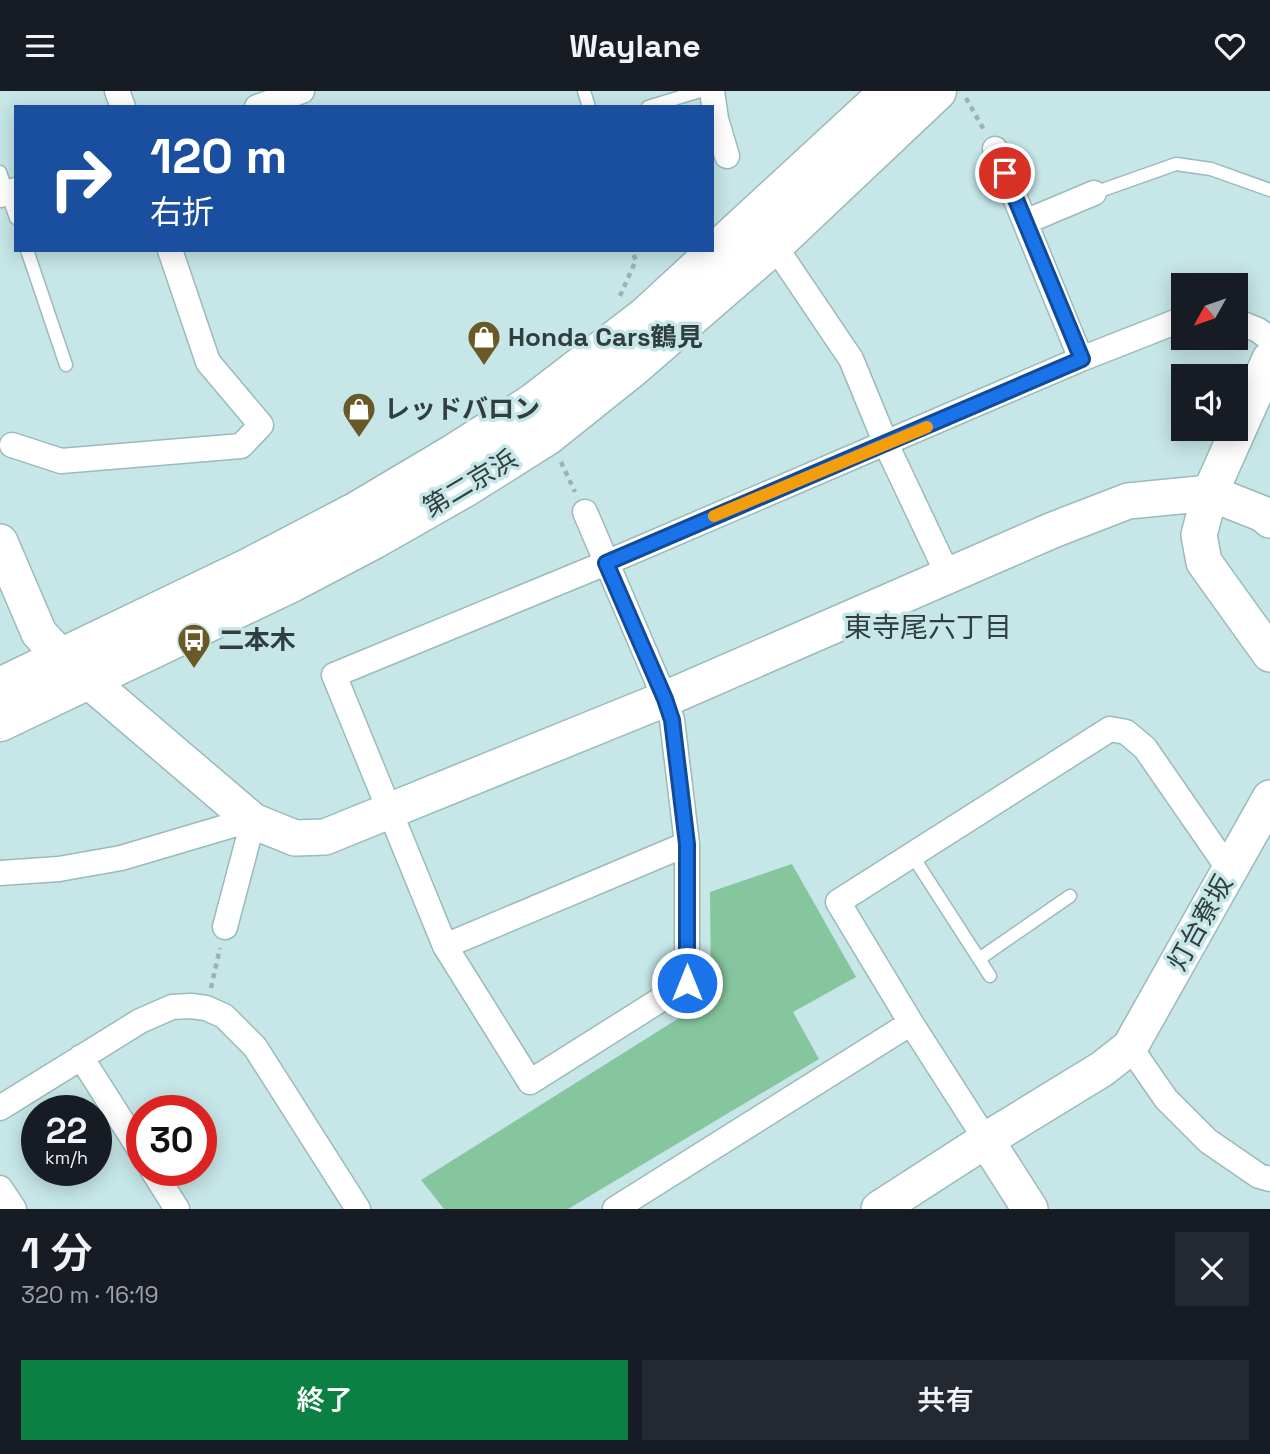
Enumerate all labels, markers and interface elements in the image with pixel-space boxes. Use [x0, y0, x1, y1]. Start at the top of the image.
text: Waylane [569, 26, 701, 66]
icon: menu [21, 27, 59, 65]
icon: heart [1211, 27, 1249, 65]
text: 120 m [150, 125, 287, 187]
icon: right [35, 133, 126, 224]
pin [975, 143, 1035, 203]
icon: arrive [986, 154, 1024, 192]
text: 右折 [150, 192, 214, 232]
north arrow [1171, 273, 1248, 350]
map controls [1171, 273, 1248, 441]
shop icon: Honda Cars鶴見 [465, 318, 503, 367]
place label: Honda Cars鶴見 [508, 320, 703, 354]
button: sound [1171, 364, 1248, 441]
shop icon: レッドバロン [340, 390, 378, 439]
place label: レッドバロン [384, 392, 540, 426]
street label: 第二京浜 [417, 442, 523, 524]
district label: 東寺尾六丁目 [844, 609, 1012, 645]
bus stop icon: 二本木 [175, 621, 213, 670]
place label: 二本木 [218, 623, 296, 657]
street label: 灯台寮坂 [1160, 869, 1240, 977]
position arrow [650, 946, 724, 1020]
speed limit sign: 30 [126, 1095, 217, 1186]
text: 22 [46, 1109, 87, 1153]
text: km/h [45, 1146, 88, 1169]
text: 1 分 [21, 1227, 93, 1280]
button: close [1175, 1232, 1249, 1306]
text: 320 m · 16:19 [21, 1280, 159, 1310]
button: 終了 [21, 1360, 628, 1440]
button: 共有 [642, 1360, 1249, 1440]

